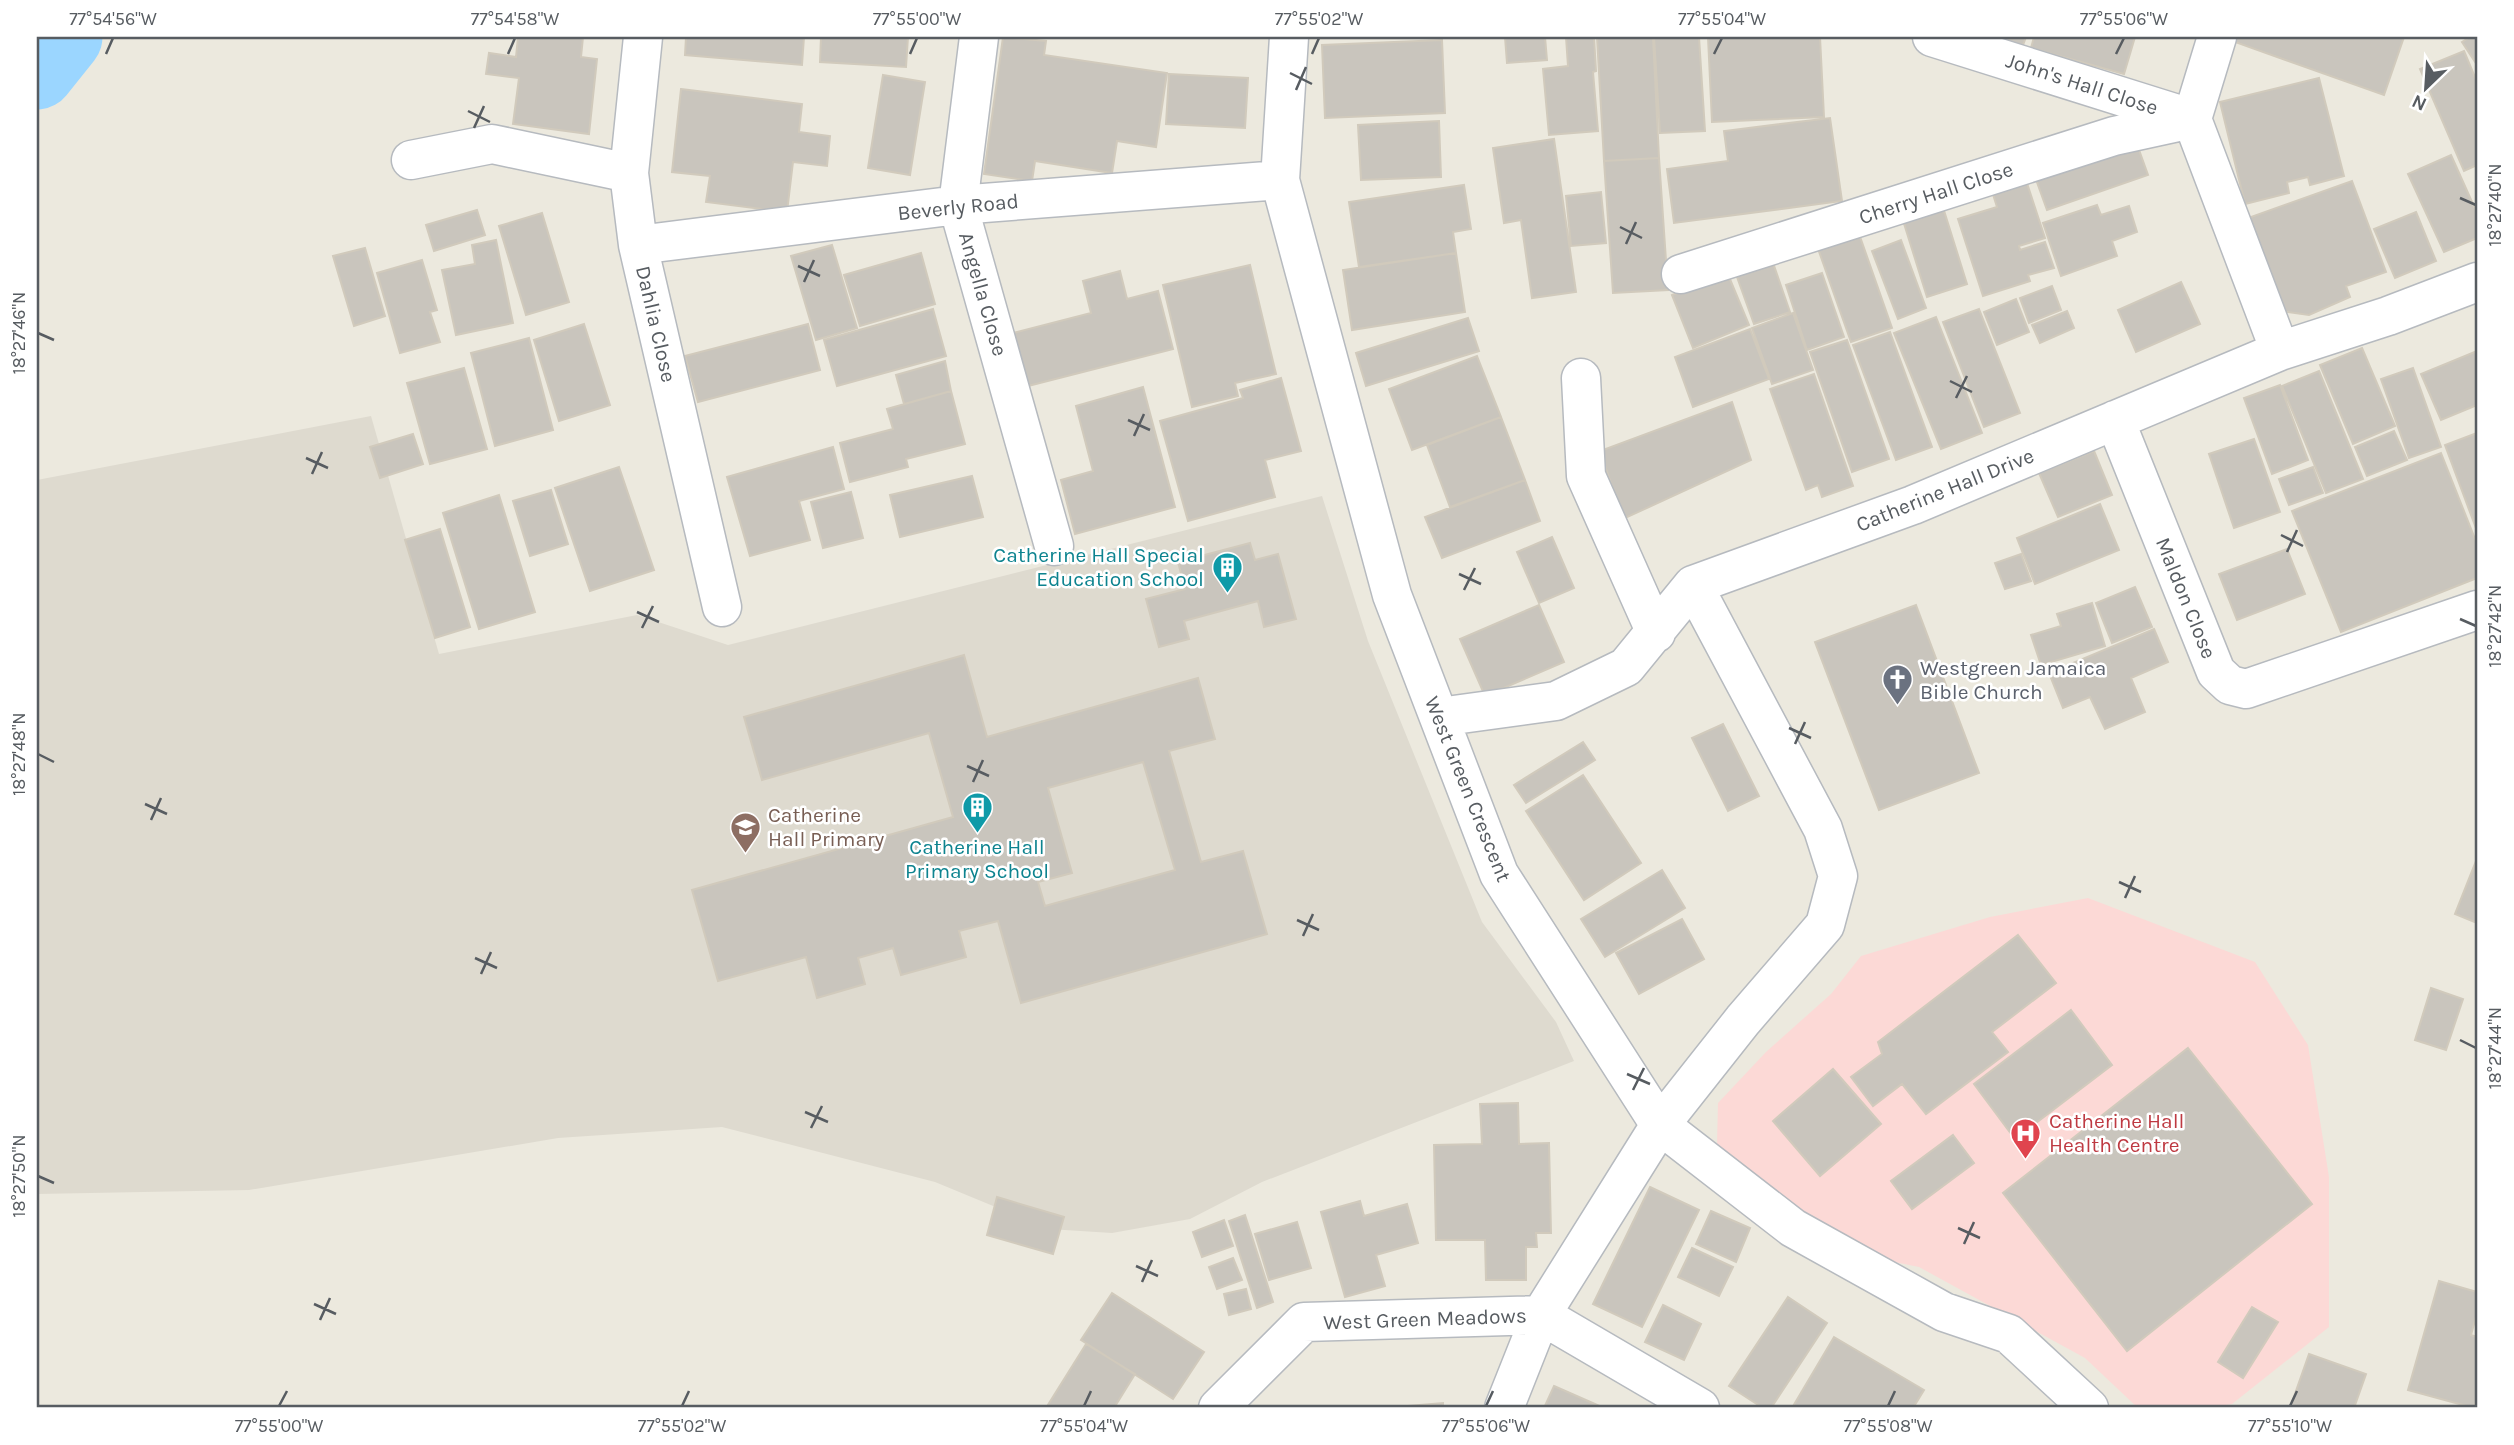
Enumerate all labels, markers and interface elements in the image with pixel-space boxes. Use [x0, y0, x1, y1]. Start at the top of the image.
text: 77°54'56"W [69, 8, 157, 30]
text: 77°54'58"W [471, 8, 559, 30]
text: 77°55'00"W [873, 8, 961, 30]
text: 77°55'02"W [1275, 8, 1363, 30]
text: 77°55'04"W [1678, 8, 1766, 30]
text: 77°55'06"W [2080, 8, 2168, 30]
street label: John's Hall Close [2003, 48, 2161, 120]
north arrow [2392, 52, 2462, 122]
text: N [2408, 90, 2430, 115]
street label: Cherry Hall Close [1856, 157, 2016, 229]
text: 18°27'40"N [2484, 164, 2506, 247]
street label: Beverly Road [896, 189, 1020, 225]
street label: Angella Close [954, 229, 1012, 359]
street label: Dahlia Close [631, 263, 681, 385]
text: 18°27'46"N [8, 292, 30, 374]
street label: Catherine Hall Drive [1853, 443, 2037, 537]
street label: Maldon Close [2151, 534, 2221, 662]
place label: Catherine Hall Special Education School [993, 543, 1204, 591]
building icon: Catherine Hall Special Education School [1210, 550, 1244, 594]
text: 18°27'42"N [2484, 585, 2506, 667]
place label: Westgreen Jamaica Bible Church [1920, 656, 2106, 704]
church icon: Westgreen Jamaica Bible Church [1880, 663, 1914, 707]
street label: West Green Crescent [1420, 693, 1516, 885]
text: 18°27'48"N [8, 712, 30, 796]
building icon: Catherine Hall Primary School [960, 790, 994, 834]
place label: Catherine Hall Primary [768, 803, 885, 851]
school or university icon: Catherine Hall Primary [728, 810, 762, 854]
place label: Catherine Hall Primary School [905, 835, 1049, 883]
text: 18°27'44"N [2484, 1007, 2506, 1089]
place label: Catherine Hall Health Centre [2049, 1109, 2184, 1157]
hospital icon: Catherine Hall Health Centre [2009, 1116, 2043, 1160]
text: 18°27'50"N [8, 1134, 30, 1218]
street label: West Green Meadows [1323, 1303, 1527, 1335]
text: 77°55'00"W [235, 1415, 323, 1437]
text: 77°55'02"W [638, 1415, 726, 1437]
text: 77°55'04"W [1040, 1415, 1128, 1437]
text: 77°55'06"W [1442, 1415, 1530, 1437]
text: 77°55'08"W [1843, 1415, 1933, 1437]
text: 77°55'10"W [2248, 1415, 2332, 1437]

